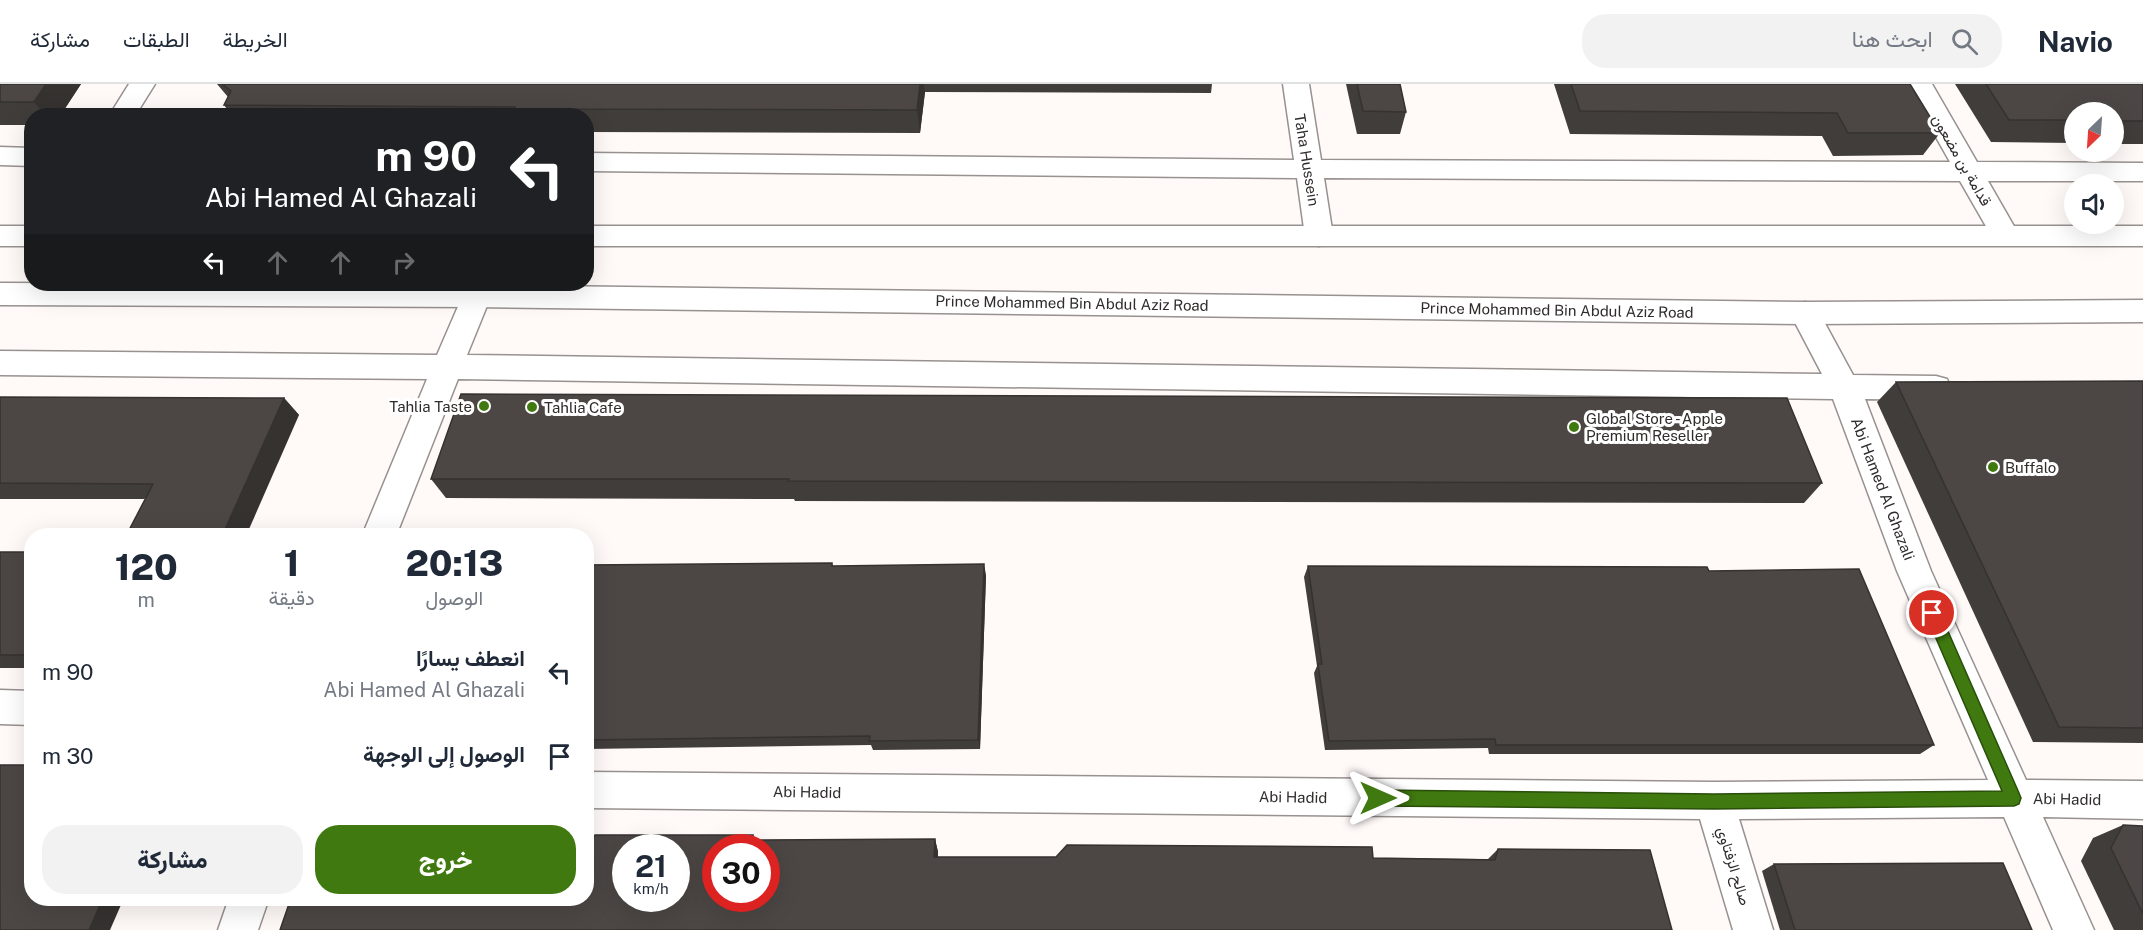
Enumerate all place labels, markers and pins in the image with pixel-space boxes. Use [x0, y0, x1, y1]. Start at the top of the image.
place label: Tahlia Taste [389, 398, 472, 415]
marker: Tahlia Taste [477, 399, 491, 413]
place label: Tahlia Cafe [544, 399, 622, 416]
marker: Tahlia Cafe [525, 400, 539, 414]
place label: Global Store - Apple Premium Reseller [1586, 410, 1723, 444]
marker: Global Store - Apple Premium Reseller [1567, 420, 1581, 434]
place label: Buffalo [2005, 459, 2056, 476]
marker: Buffalo [1986, 460, 2000, 474]
pin [1906, 587, 1957, 638]

